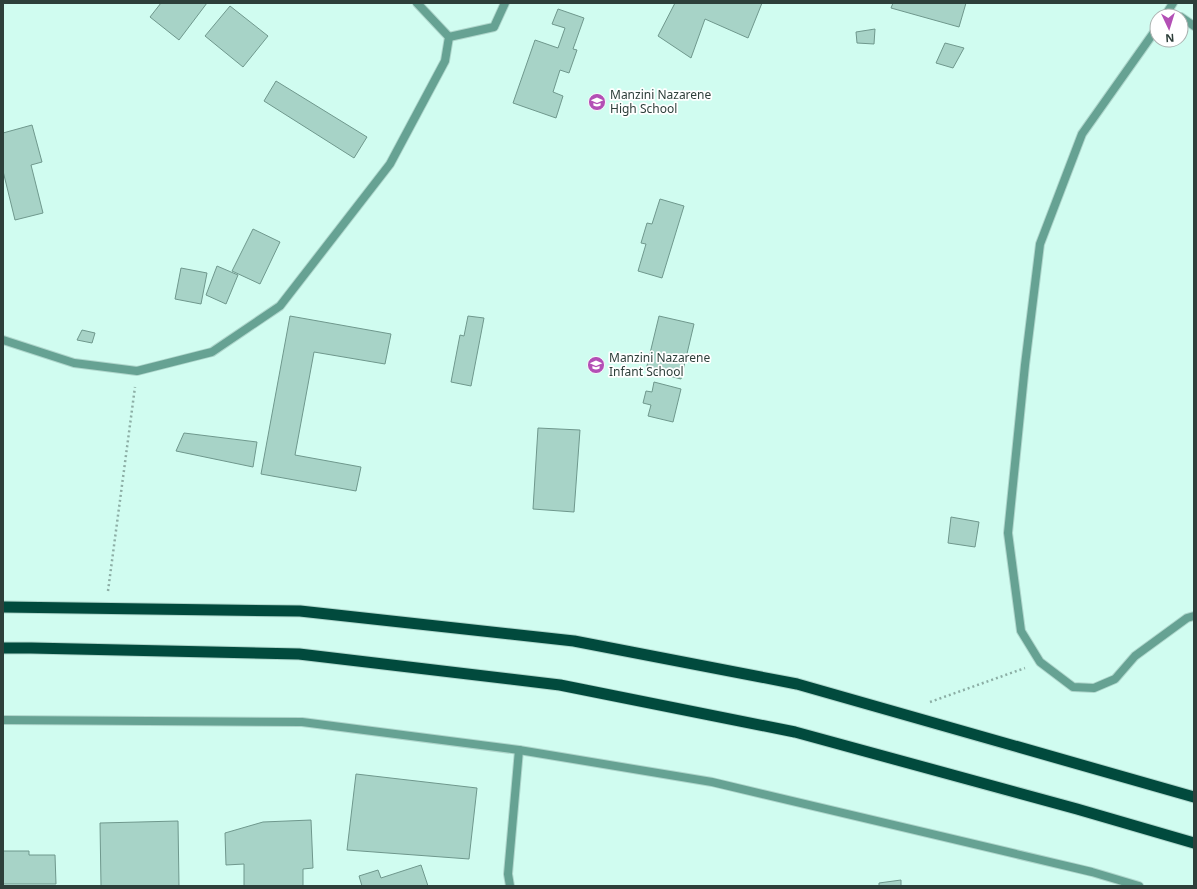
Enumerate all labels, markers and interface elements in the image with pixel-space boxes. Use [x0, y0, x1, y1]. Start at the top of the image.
north arrow [1149, 8, 1189, 48]
text: N [1165, 31, 1175, 46]
place label: Manzini Nazarene High School [610, 86, 712, 117]
school or university icon: Manzini Nazarene High School [587, 92, 607, 112]
place label: Manzini Nazarene Infant School [609, 349, 711, 380]
school or university icon: Manzini Nazarene Infant School [586, 355, 606, 375]

